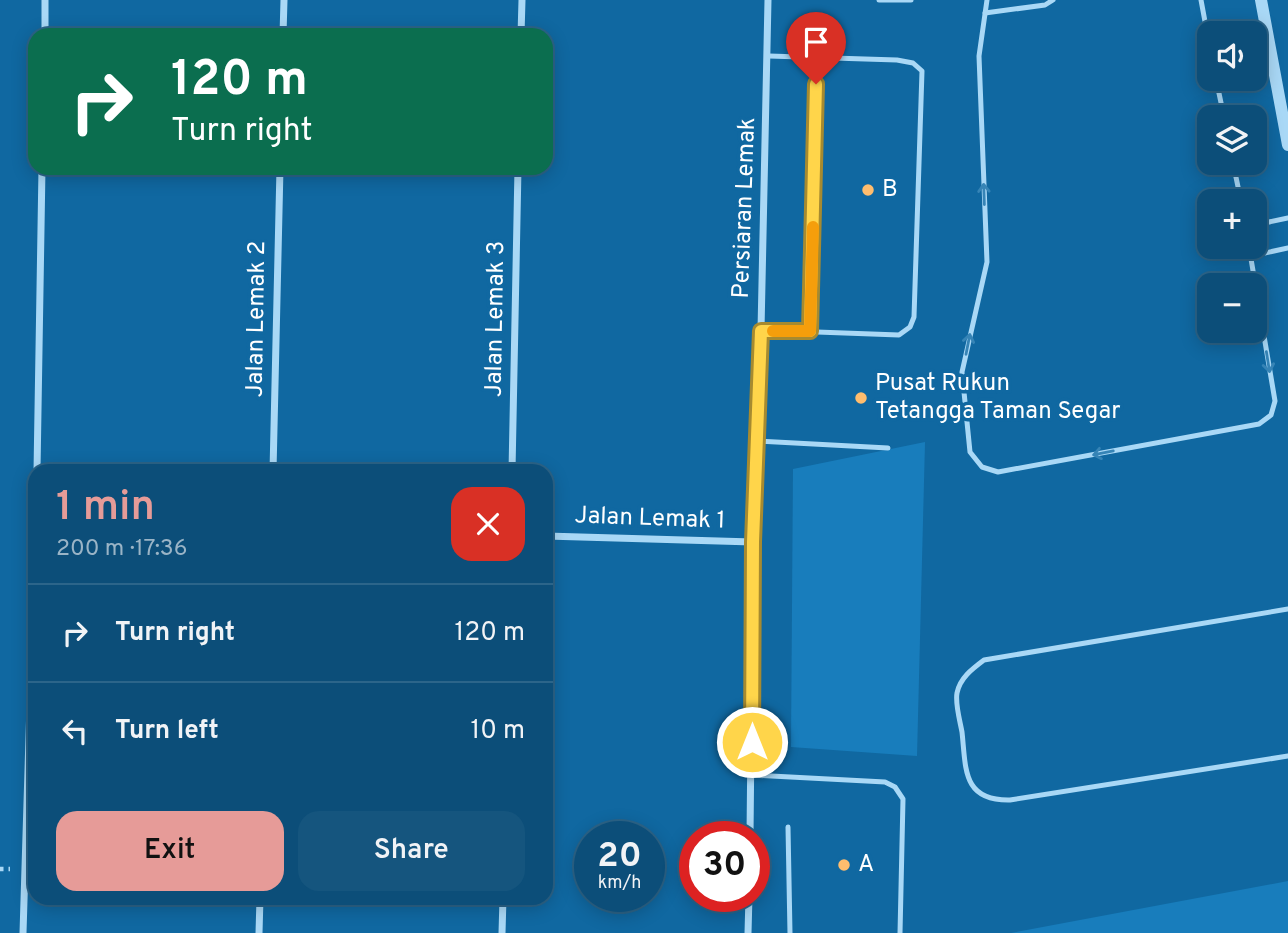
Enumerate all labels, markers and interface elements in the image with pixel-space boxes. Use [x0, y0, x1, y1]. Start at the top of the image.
pin [786, 12.0, 846, 84]
map controls [1197, 21, 1267, 343]
button: sound [1197, 21, 1267, 91]
icon: arrive [797, 23, 835, 61]
text: 120 m [171, 51, 308, 113]
icon: right [56, 56, 147, 147]
button: layers [1197, 105, 1267, 175]
text: Turn right [171, 112, 313, 152]
street label: Persiaran Lemak [727, 117, 763, 299]
place label: B [882, 175, 898, 205]
marker: B [860, 182, 876, 198]
one-way arrow [978, 183, 991, 206]
button: + [1197, 189, 1267, 259]
street label: Jalan Lemak 2 [241, 240, 273, 398]
street label: Jalan Lemak 3 [480, 240, 512, 398]
button: − [1197, 273, 1267, 343]
one-way arrow [962, 333, 975, 356]
one-way arrow [1262, 351, 1275, 373]
place label: Pusat Rukun Tetangga Taman Segar [875, 369, 1121, 427]
marker: Pusat Rukun Tetangga Taman Segar [853, 390, 869, 406]
one-way arrow [1092, 447, 1115, 460]
text: 1 min [56, 482, 155, 535]
button: close [451, 487, 525, 561]
street label: Jalan Lemak 1 [574, 501, 726, 537]
text: 200 m · 17:36 [56, 535, 187, 564]
icon: right [56, 614, 94, 652]
text: Turn right [115, 617, 235, 650]
text: 120 m [455, 617, 525, 650]
position arrow [715, 705, 789, 779]
icon: left [56, 712, 94, 750]
text: Turn left [115, 715, 219, 748]
text: 10 m [470, 715, 525, 748]
button: Exit [56, 811, 284, 891]
button: Share [298, 811, 525, 891]
speed limit sign: 30 [679, 821, 770, 912]
text: 20 [597, 835, 642, 879]
place label: A [858, 850, 874, 880]
marker: A [836, 857, 852, 873]
text: km/h [598, 872, 641, 895]

